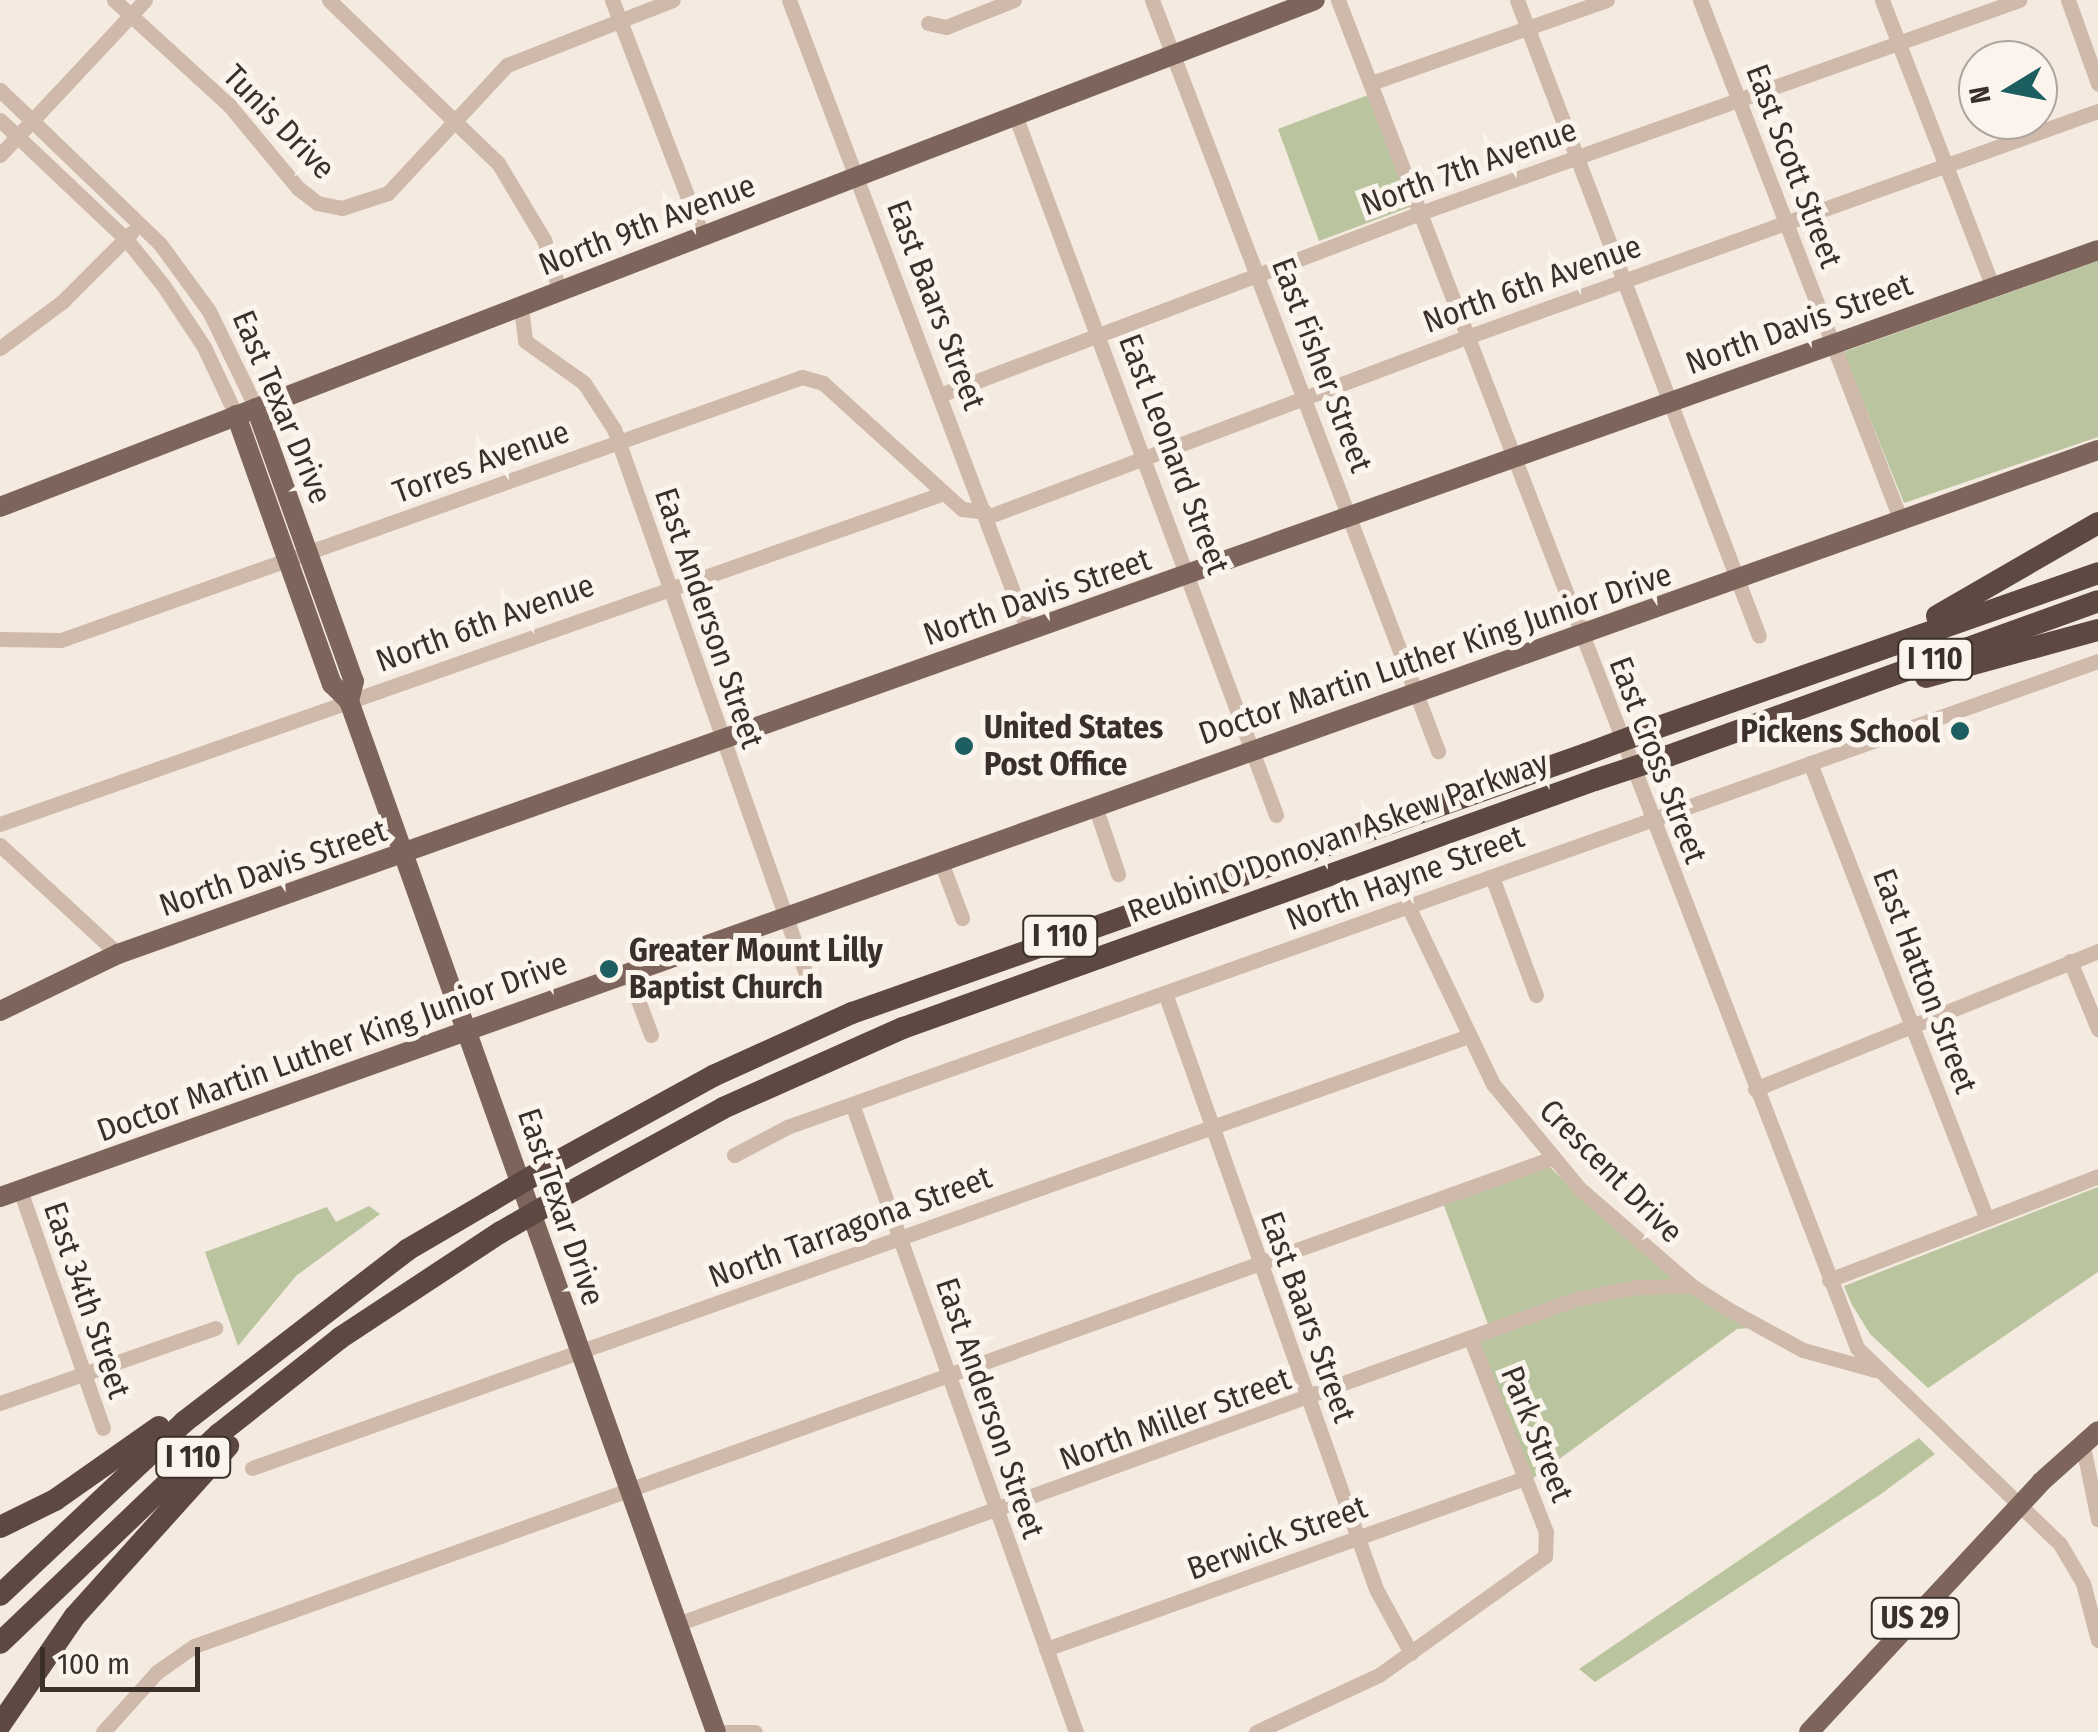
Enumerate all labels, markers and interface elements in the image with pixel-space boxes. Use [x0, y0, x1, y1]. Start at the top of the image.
north arrow [1958, 40, 2058, 140]
street label: Tunis Drive [215, 57, 343, 187]
street label: East Scott Street [1738, 59, 1850, 273]
text: N [1962, 84, 1998, 106]
street label: North 7th Avenue [1356, 110, 1582, 224]
street label: North 9th Avenue [533, 166, 761, 284]
street label: East Baars Street [878, 195, 994, 415]
street label: North 6th Avenue [1418, 227, 1646, 341]
street label: East Fisher Street [1263, 252, 1381, 478]
street label: North Davis Street [1681, 265, 1917, 383]
street label: East Texar Drive [224, 305, 340, 509]
street label: East Leonard Street [1111, 329, 1237, 579]
street label: Torres Avenue [388, 412, 574, 512]
street label: East Anderson Street [646, 483, 772, 753]
street label: North Davis Street [918, 540, 1156, 654]
street label: Doctor Martin Luther King Junior Drive [1194, 555, 1676, 753]
street label: North 6th Avenue [371, 566, 599, 680]
road number: I 110 [1895, 634, 1975, 684]
street label: East Cross Street [1601, 651, 1715, 869]
place label: United States Post Office [984, 709, 1163, 784]
place label: Pickens School [1741, 712, 1940, 750]
marker: Pickens School [1949, 720, 1971, 742]
marker: United States Post Office [953, 735, 975, 757]
street label: Reubin O'Donovan Askew Parkway [1123, 743, 1553, 931]
street label: North Davis Street [154, 811, 392, 925]
street label: North Hayne Street [1281, 817, 1529, 939]
street label: East Hatton Street [1865, 863, 1985, 1099]
road number: I 110 [1020, 911, 1100, 961]
place label: Greater Mount Lilly Baptist Church [629, 932, 883, 1007]
street label: Doctor Martin Luther King Junior Drive [92, 944, 572, 1150]
marker: Greater Mount Lilly Baptist Church [598, 958, 620, 980]
street label: Crescent Drive [1531, 1091, 1691, 1251]
street label: East Texar Drive [509, 1103, 613, 1311]
street label: North Tarragona Street [703, 1158, 997, 1296]
street label: East 34th Street [35, 1197, 139, 1403]
street label: East Baars Street [1252, 1207, 1364, 1427]
street label: East Anderson Street [927, 1273, 1053, 1543]
street label: North Miller Street [1054, 1359, 1296, 1479]
street label: Park Street [1492, 1360, 1582, 1508]
road number: I 110 [153, 1432, 233, 1482]
street label: Berwick Street [1182, 1488, 1372, 1588]
road number: US 29 [1870, 1593, 1960, 1643]
scale bar [45, 1627, 205, 1689]
text: 100 m [57, 1646, 130, 1682]

